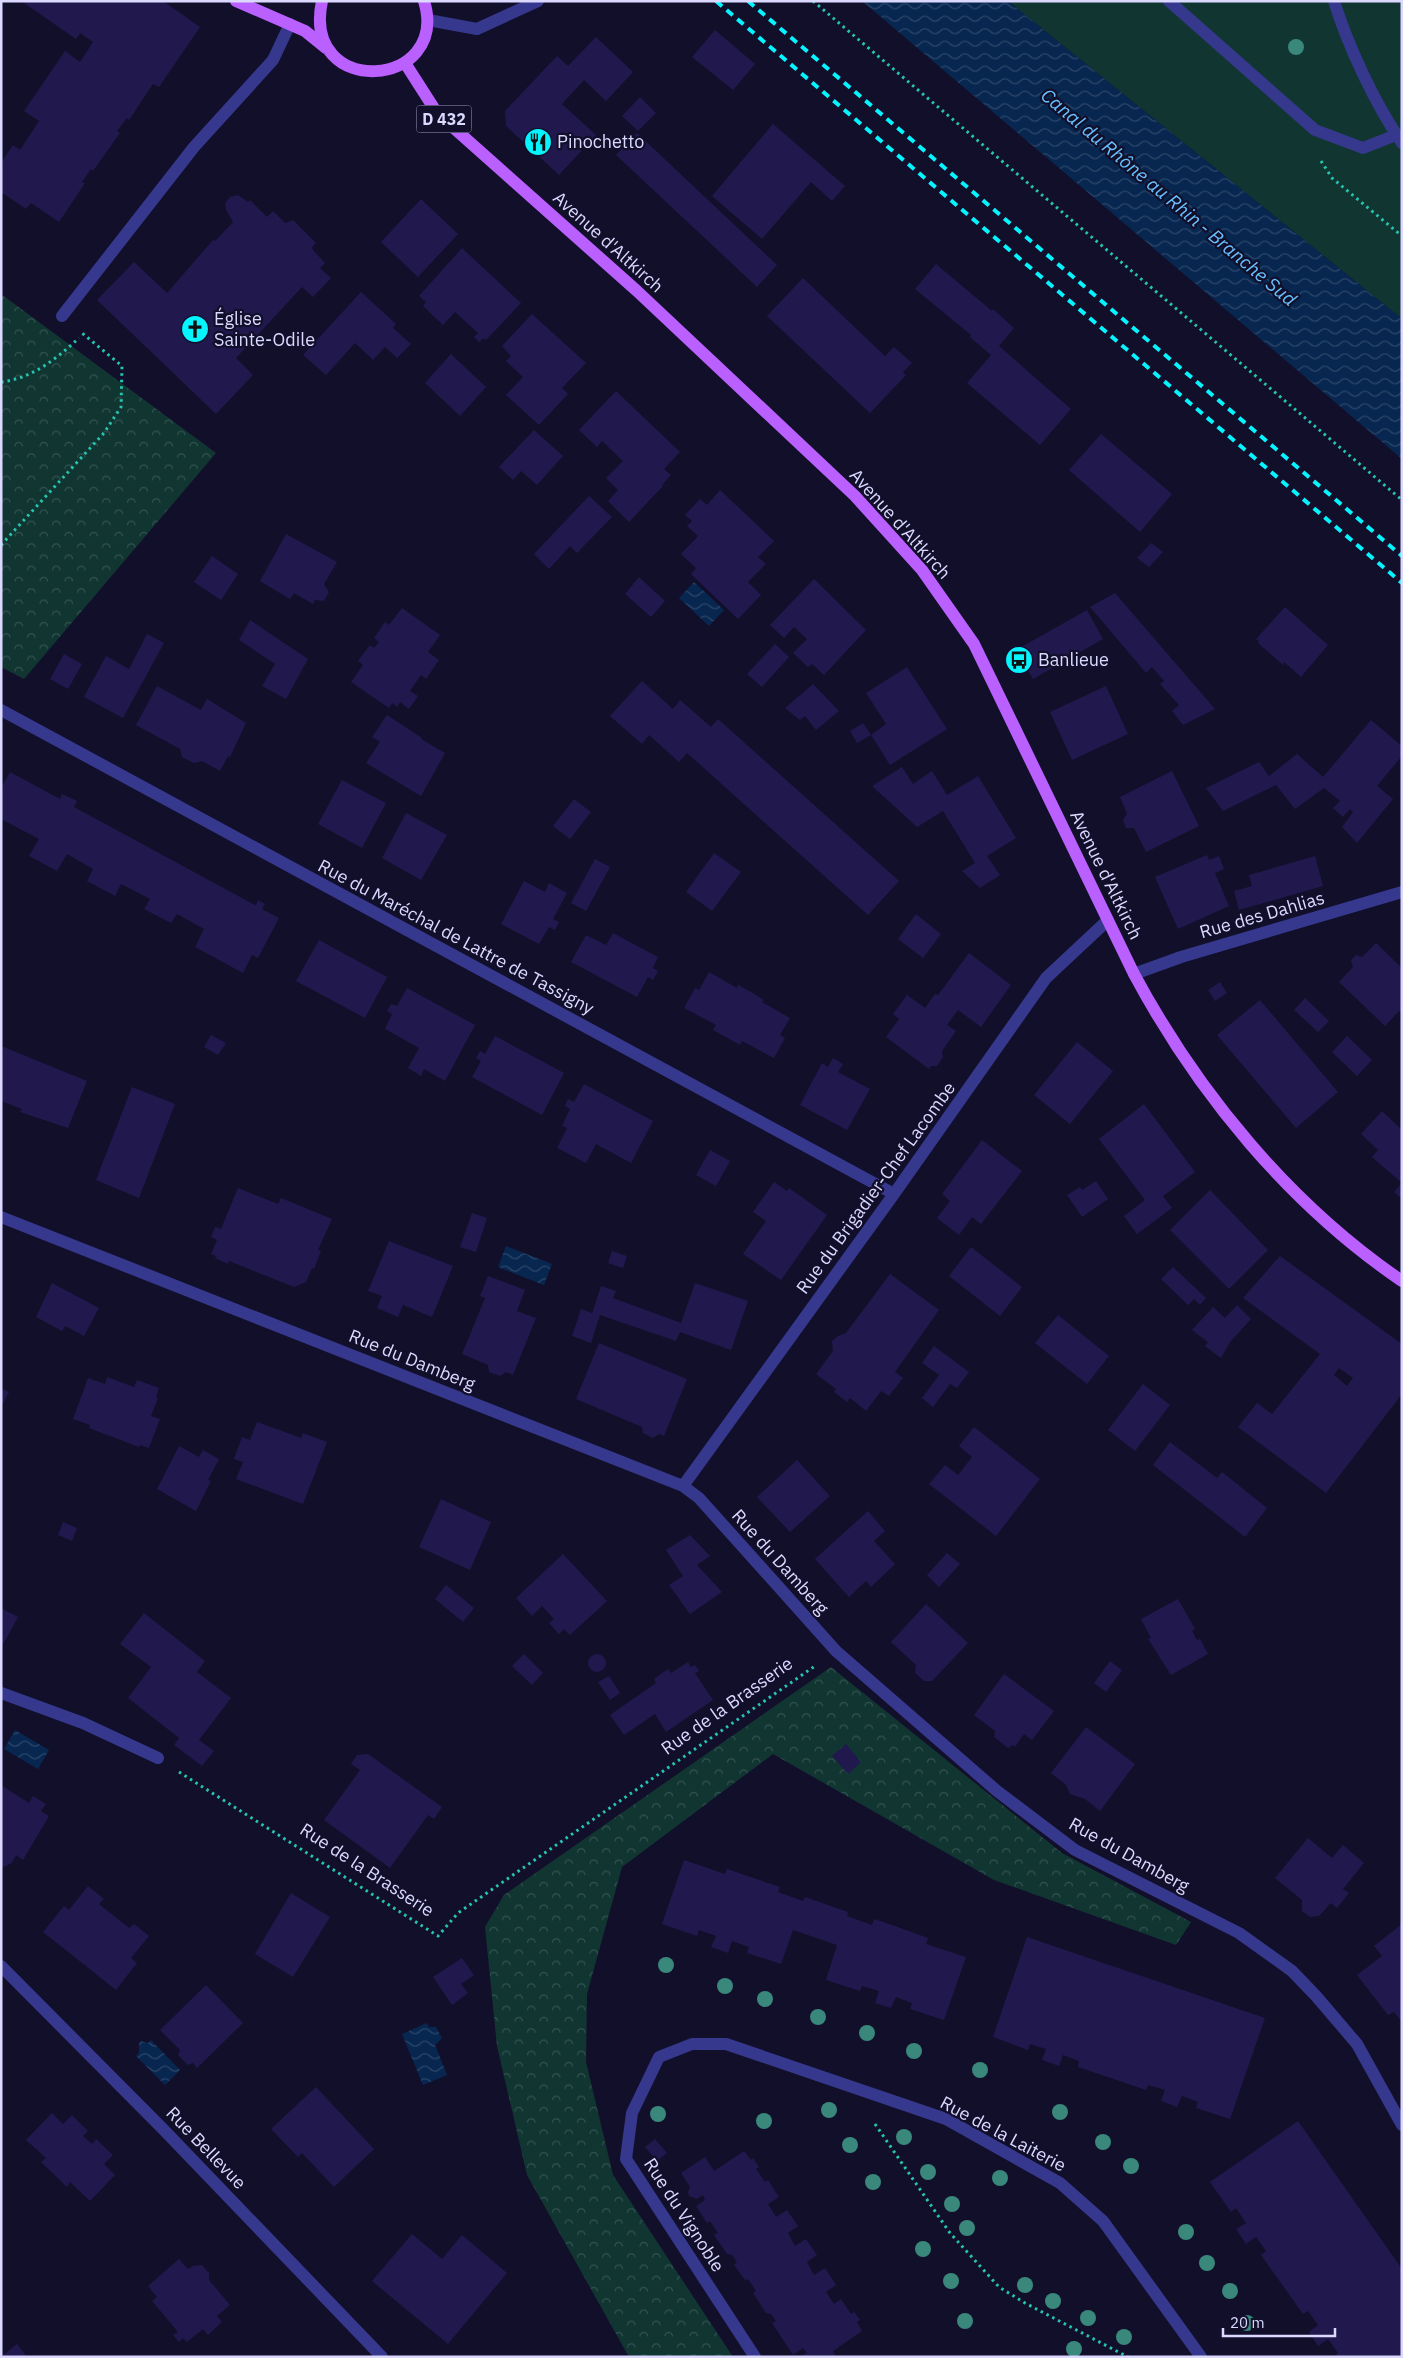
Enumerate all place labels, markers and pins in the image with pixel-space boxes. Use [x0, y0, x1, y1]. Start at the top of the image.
restaurant icon: Pinochetto [523, 127, 553, 157]
place label: Pinochetto [557, 130, 644, 153]
place label: Église Sainte-Odile [214, 307, 315, 351]
church icon: Église Sainte-Odile [180, 314, 210, 344]
bus stop icon: Banlieue [1004, 645, 1034, 675]
place label: Banlieue [1038, 648, 1109, 671]

